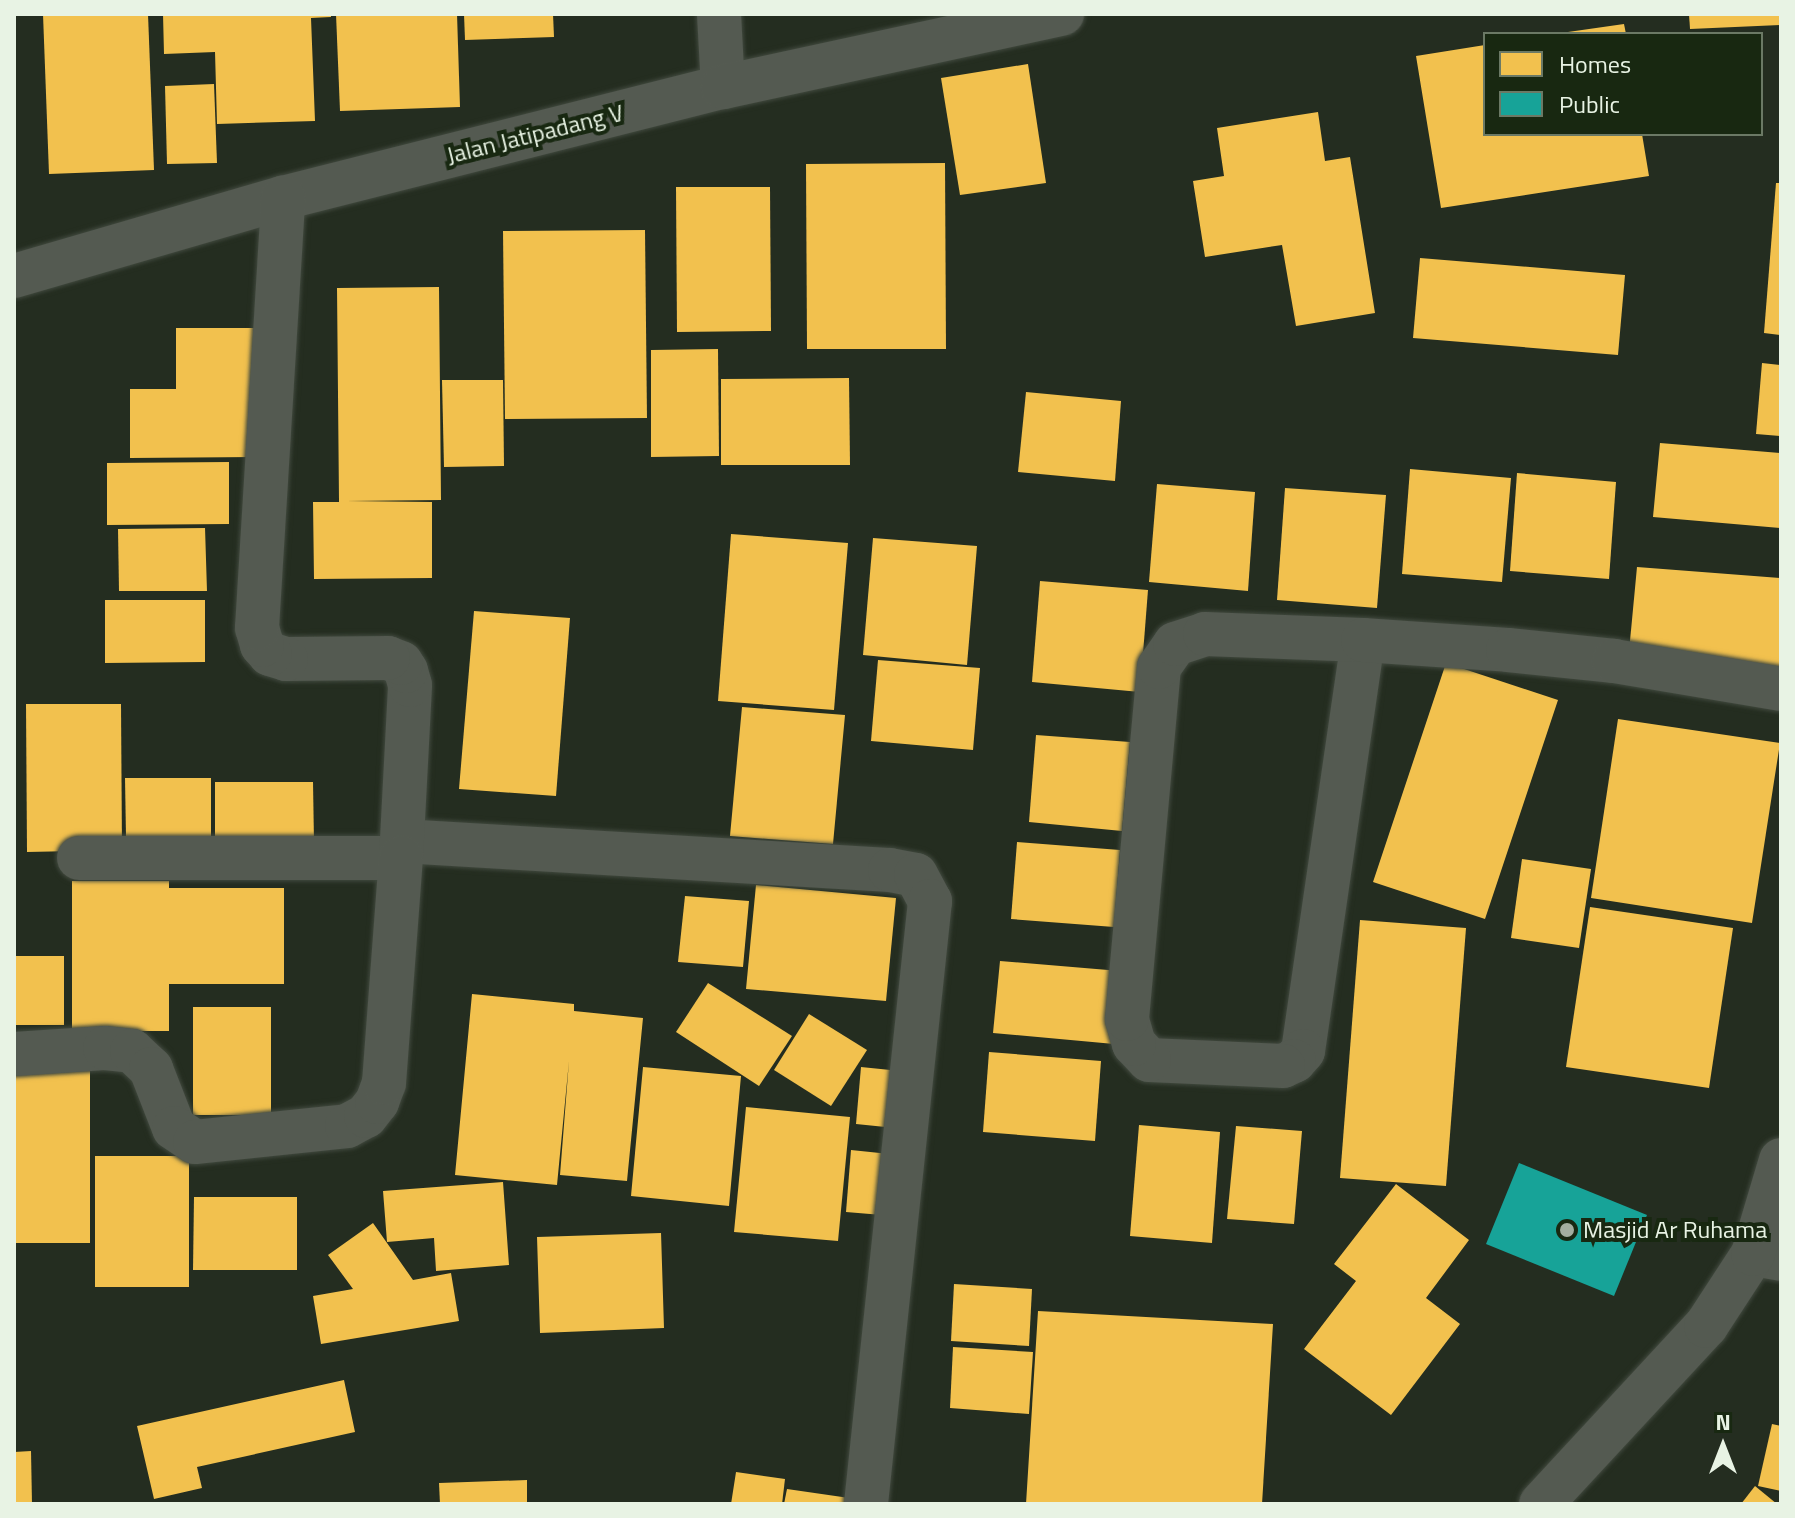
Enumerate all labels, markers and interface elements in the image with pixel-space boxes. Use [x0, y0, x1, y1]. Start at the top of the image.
legend [1483, 32, 1763, 136]
text: Homes [1559, 46, 1631, 82]
text: Public [1559, 86, 1620, 122]
street label: Jalan Jatipadang V [444, 98, 626, 170]
place label: Masjid Ar Ruhama [1583, 1216, 1767, 1244]
marker: Masjid Ar Ruhama [1558, 1221, 1576, 1239]
text: N [1715, 1405, 1731, 1439]
north arrow [1683, 1406, 1763, 1486]

